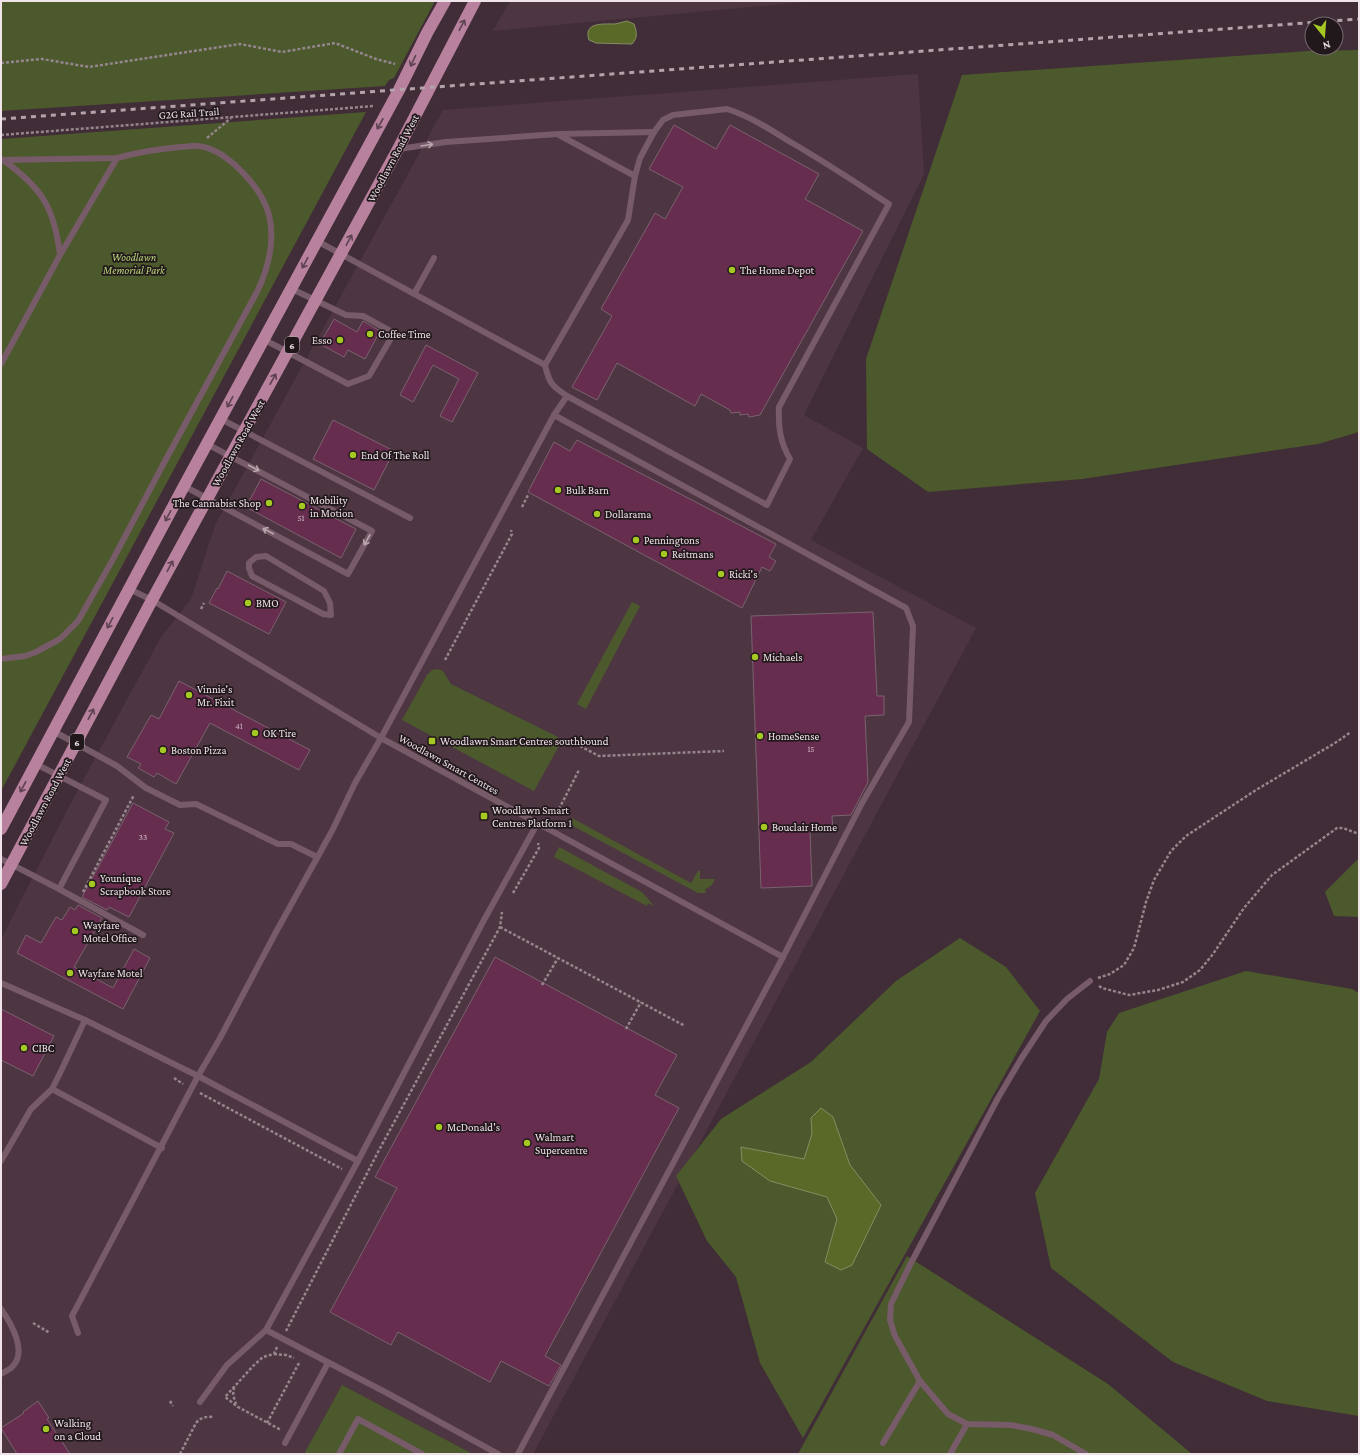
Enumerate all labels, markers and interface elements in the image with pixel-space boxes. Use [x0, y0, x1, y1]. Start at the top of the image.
north arrow [1304, 16, 1344, 56]
one-way arrow [459, 19, 467, 31]
text: N [1321, 39, 1332, 53]
one-way arrow [408, 55, 416, 67]
street label: G2G Rail Trail [158, 105, 220, 121]
street label: Woodlawn Road West [365, 112, 421, 204]
one-way arrow [376, 118, 383, 130]
one-way arrow [420, 141, 433, 149]
one-way arrow [346, 234, 353, 246]
park label: Woodlawn Memorial Park [102, 251, 166, 276]
one-way arrow [301, 257, 308, 269]
place label: The Home Depot [740, 264, 815, 277]
marker: The Home Depot [727, 265, 737, 275]
place label: Coffee Time [378, 328, 431, 340]
marker: Coffee Time [365, 329, 375, 339]
place label: Esso [312, 334, 333, 346]
marker: Esso [335, 335, 345, 345]
road number: 6 [285, 337, 299, 353]
one-way arrow [270, 373, 278, 385]
one-way arrow [226, 396, 233, 408]
street label: Woodlawn Road West [209, 397, 267, 488]
place label: End Of The Roll [361, 449, 430, 461]
marker: End Of The Roll [348, 450, 358, 460]
one-way arrow [248, 465, 260, 473]
place label: Bulk Barn [566, 484, 609, 496]
marker: Bulk Barn [553, 485, 563, 495]
place label: Mobility in Motion [310, 494, 353, 519]
place label: The Cannabist Shop [173, 497, 261, 510]
marker: The Cannabist Shop [264, 498, 274, 508]
marker: Mobility in Motion [297, 501, 307, 511]
place label: Dollarama [605, 508, 651, 520]
marker: Dollarama [592, 509, 602, 519]
one-way arrow [164, 510, 171, 522]
house number: 51 [297, 513, 305, 523]
one-way arrow [262, 526, 274, 534]
one-way arrow [363, 534, 370, 546]
place label: Penningtons [644, 534, 699, 547]
marker: Penningtons [631, 535, 641, 545]
place label: Reitmans [672, 548, 713, 560]
marker: Reitmans [659, 549, 669, 559]
one-way arrow [167, 560, 175, 572]
place label: Ricki's [729, 568, 757, 580]
marker: Ricki's [716, 569, 726, 579]
place label: BMO [256, 597, 279, 609]
marker: BMO [243, 598, 253, 608]
one-way arrow [106, 617, 114, 629]
place label: Michaels [763, 651, 803, 663]
marker: Michaels [750, 652, 760, 662]
place label: Vinnie's Mr. Fixit [197, 683, 235, 708]
marker: Vinnie's Mr. Fixit [184, 690, 194, 700]
one-way arrow [88, 708, 96, 720]
house number: 41 [235, 721, 243, 731]
place label: OK Tire [263, 727, 296, 739]
marker: OK Tire [250, 728, 260, 738]
place label: HomeSense [768, 730, 820, 742]
street label: Woodlawn Smart Centres [397, 731, 501, 797]
marker: HomeSense [755, 731, 765, 741]
road number: 6 [70, 734, 84, 750]
place label: Woodlawn Smart Centres southbound [440, 735, 609, 747]
marker: Woodlawn Smart Centres southbound [427, 736, 437, 746]
place label: Boston Pizza [171, 744, 227, 756]
house number: 15 [807, 744, 815, 754]
marker: Boston Pizza [158, 745, 168, 755]
street label: Woodlawn Road West [17, 756, 73, 848]
one-way arrow [19, 781, 27, 793]
place label: Woodlawn Smart Centres Platform 1 [492, 804, 572, 829]
marker: Woodlawn Smart Centres Platform 1 [479, 811, 489, 821]
place label: Bouclair Home [772, 821, 837, 833]
marker: Bouclair Home [759, 822, 769, 832]
house number: 33 [139, 832, 147, 842]
place label: Younique Scrapbook Store [100, 872, 171, 898]
marker: Younique Scrapbook Store [87, 879, 97, 889]
place label: Wayfare Motel Office [83, 919, 137, 944]
marker: Wayfare Motel Office [70, 926, 80, 936]
place label: Wayfare Motel [78, 967, 143, 980]
marker: Wayfare Motel [65, 968, 75, 978]
place label: CIBC [32, 1042, 55, 1054]
marker: CIBC [19, 1043, 29, 1053]
place label: McDonald's [447, 1121, 500, 1133]
marker: McDonald's [434, 1122, 444, 1132]
place label: Walmart Supercentre [535, 1131, 588, 1157]
marker: Walmart Supercentre [522, 1138, 532, 1148]
place label: Walking on a Cloud [54, 1417, 101, 1442]
marker: Walking on a Cloud [41, 1424, 51, 1434]

